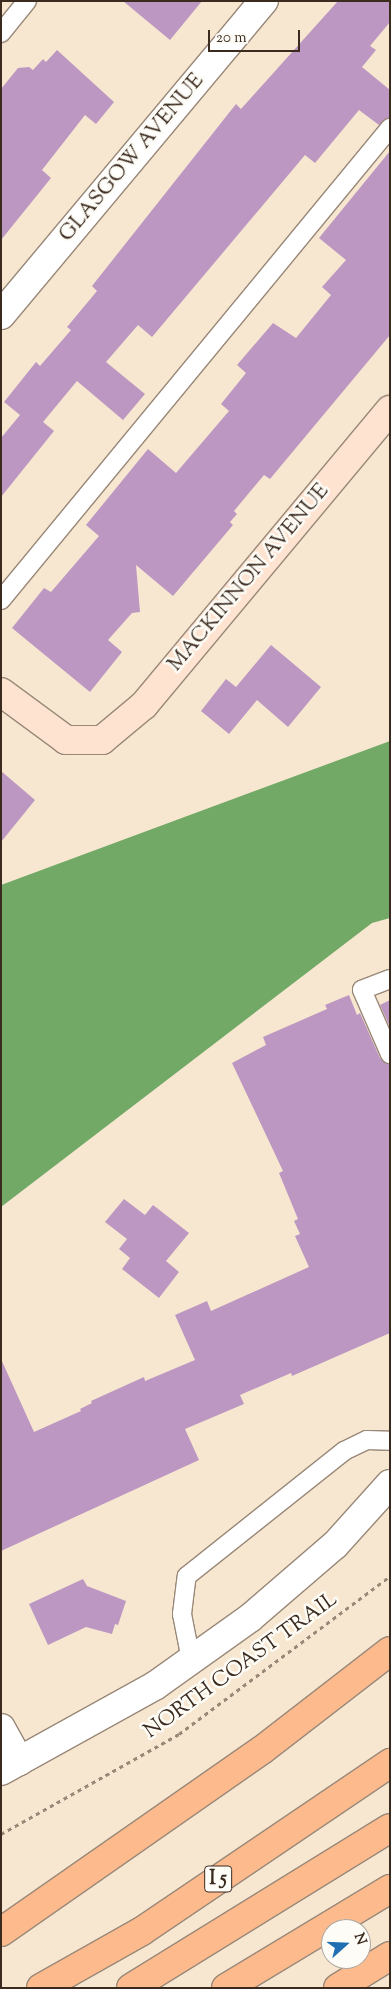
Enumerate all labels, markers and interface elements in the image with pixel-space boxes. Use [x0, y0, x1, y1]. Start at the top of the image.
scale bar [211, 20, 304, 52]
text: 20 m [216, 28, 247, 49]
street label: GLASGOW AVENUE [54, 69, 210, 247]
street label: MACKINNON AVENUE [163, 479, 335, 677]
street label: NORTH COAST TRAIL [140, 1587, 342, 1745]
road number: I 5 [203, 1862, 233, 1896]
north arrow [321, 1919, 371, 1969]
text: N [348, 1931, 370, 1948]

